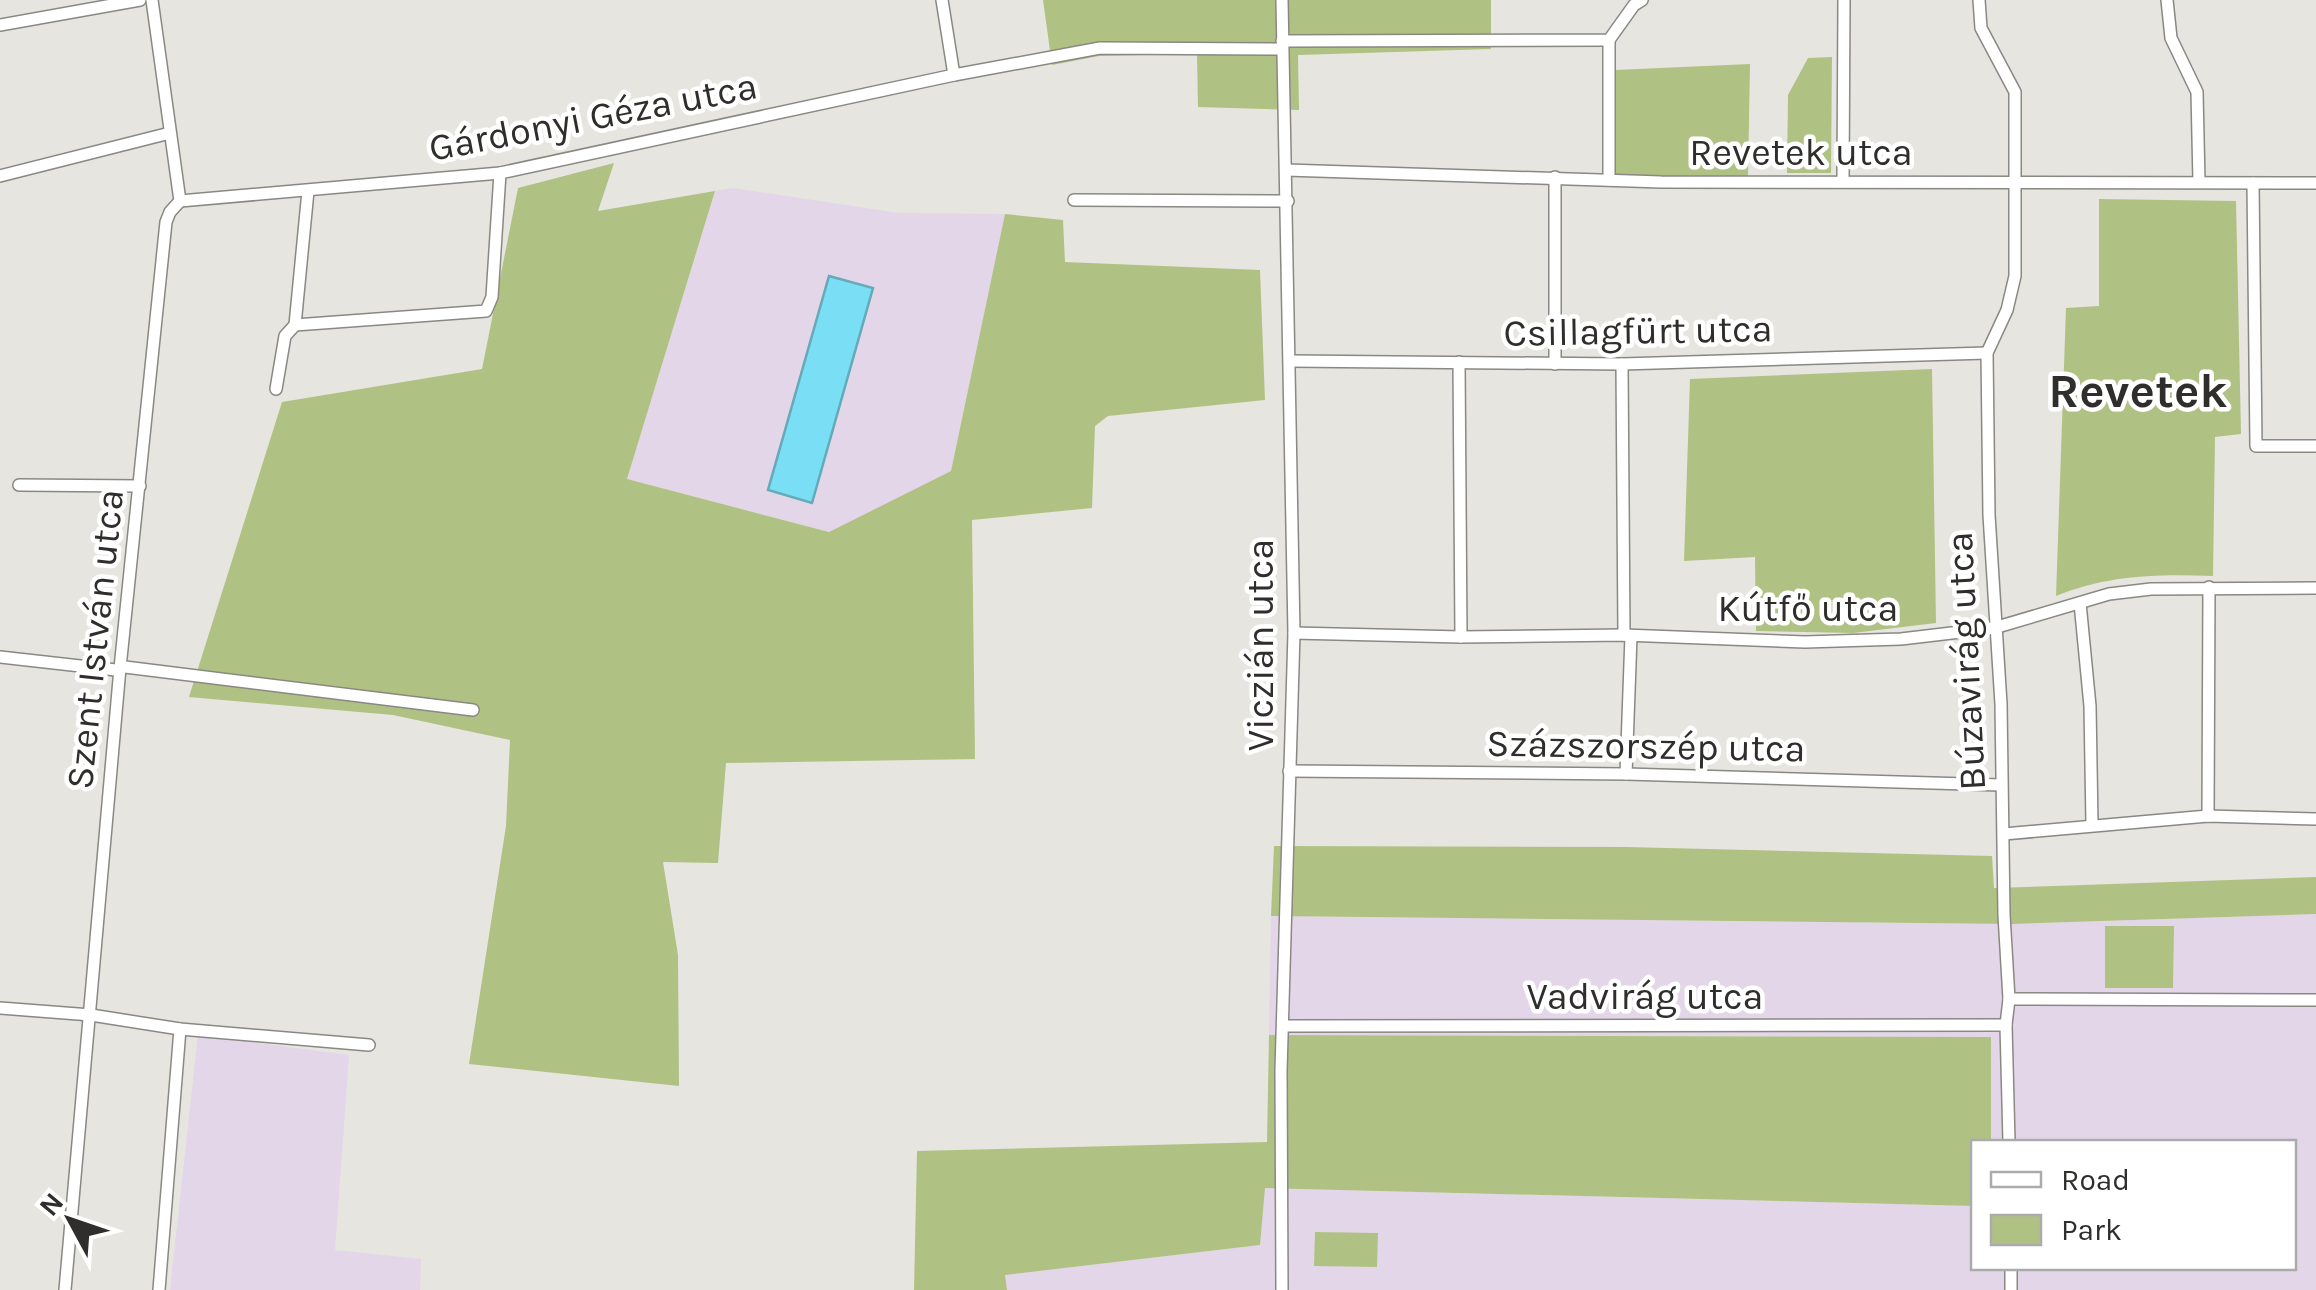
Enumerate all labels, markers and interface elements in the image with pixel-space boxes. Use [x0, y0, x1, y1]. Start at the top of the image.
street label: Gárdonyi Géza utca [425, 63, 761, 171]
street label: Revetek utca [1689, 130, 1913, 175]
street label: Csillagfürt utca [1503, 306, 1773, 356]
district label: Revetek [2048, 363, 2228, 419]
street label: Szent István utca [57, 487, 133, 791]
street label: Búzavirág utca [1937, 531, 1995, 791]
street label: Viczián utca [1238, 539, 1283, 751]
street label: Kútfő utca [1717, 586, 1899, 631]
street label: Százszorszép utca [1486, 721, 1806, 771]
street label: Vadvirág utca [1527, 974, 1763, 1019]
legend [1971, 1140, 2296, 1270]
text: Road [2061, 1162, 2130, 1198]
north arrow [20, 1170, 120, 1270]
text: N [32, 1186, 70, 1223]
text: Park [2061, 1212, 2122, 1248]

